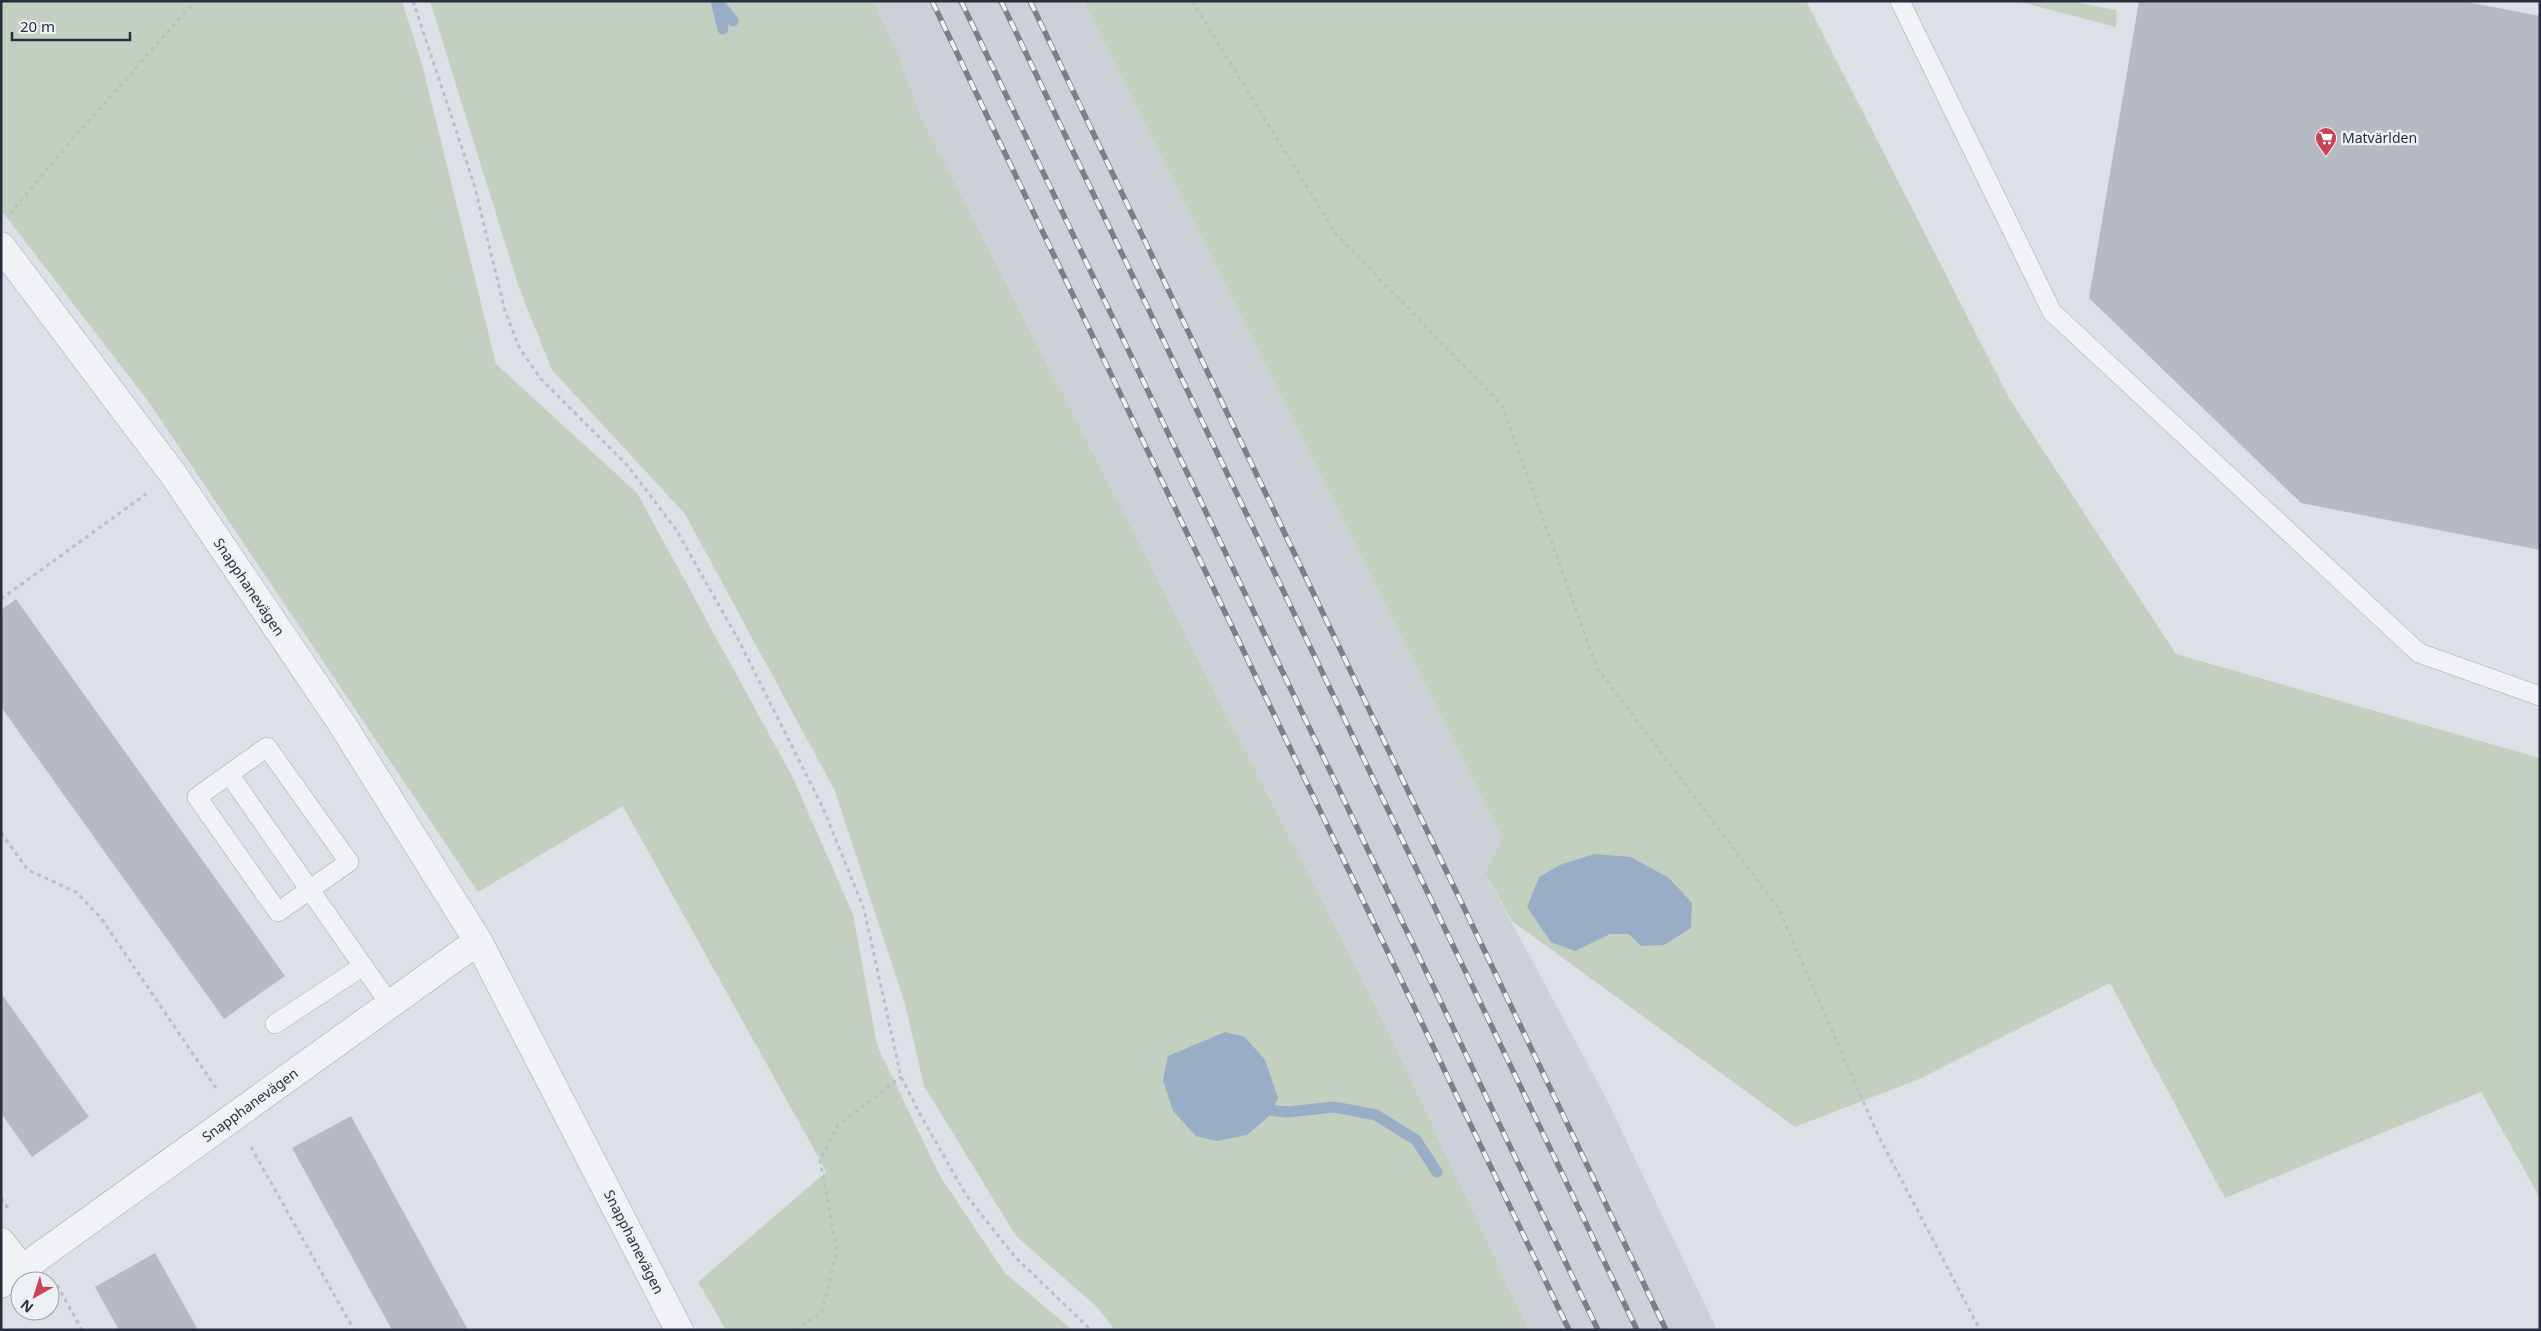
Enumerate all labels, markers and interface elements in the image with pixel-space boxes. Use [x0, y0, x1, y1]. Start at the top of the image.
scale bar [12, 10, 130, 42]
text: 20 m [20, 16, 55, 36]
supermarket icon: Matvärlden [2314, 126, 2338, 157]
place label: Matvärlden [2342, 128, 2417, 147]
street label: Snapphanevägen [210, 534, 289, 639]
street label: Snapphanevägen [198, 1063, 302, 1146]
street label: Snapphanevägen [600, 1187, 669, 1297]
north arrow [10, 1271, 60, 1321]
text: N [16, 1296, 37, 1317]

